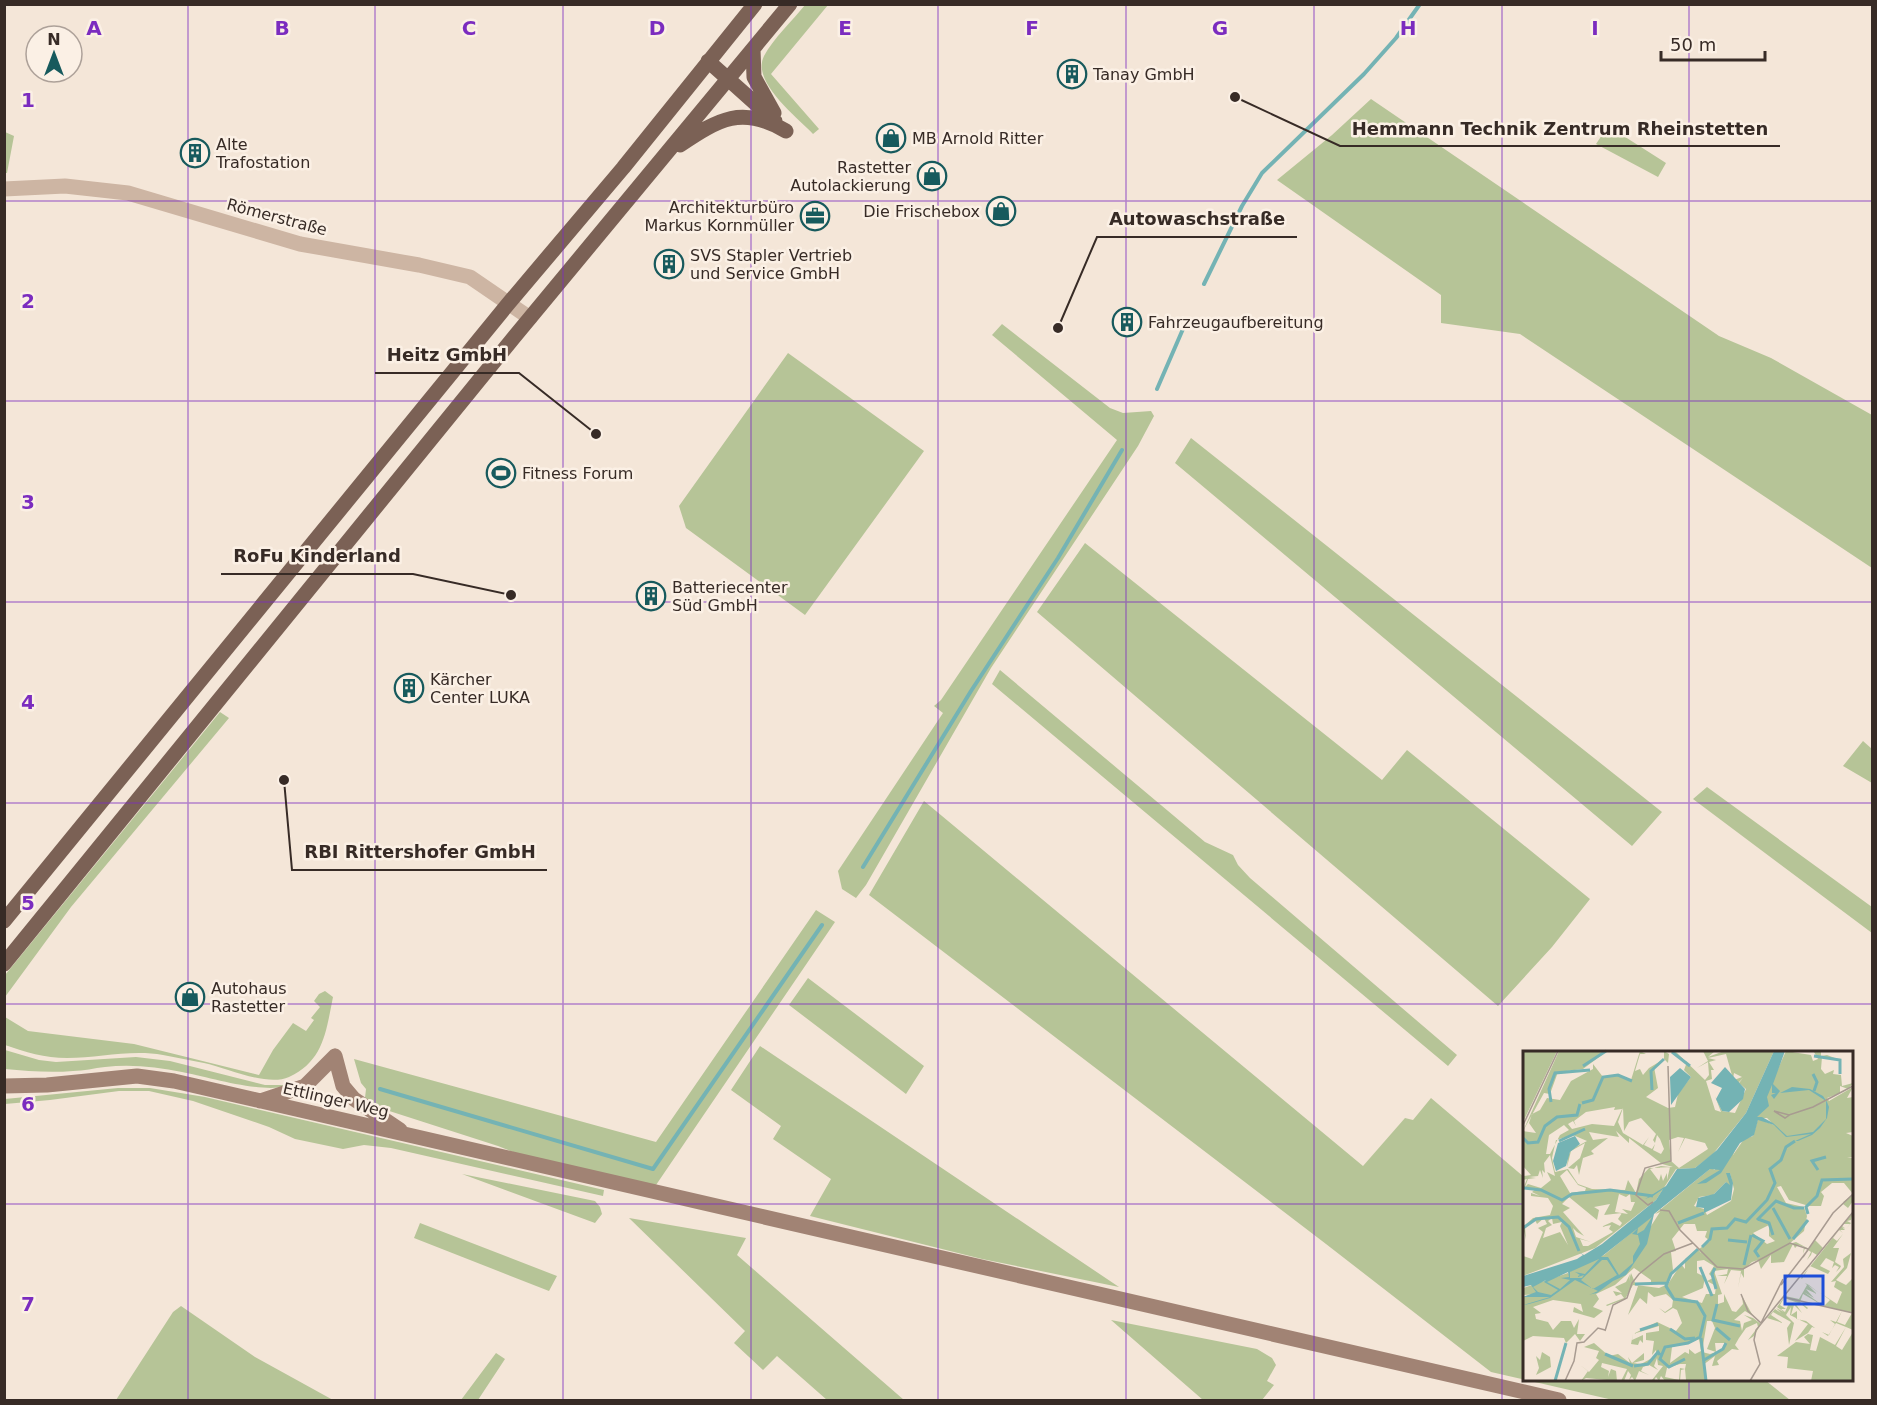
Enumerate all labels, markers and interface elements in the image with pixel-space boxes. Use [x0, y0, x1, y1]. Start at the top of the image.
text: A [86, 16, 102, 40]
text: B [274, 16, 290, 40]
text: C [462, 16, 476, 40]
text: D [649, 16, 665, 40]
text: E [838, 16, 852, 40]
text: F [1025, 16, 1039, 40]
text: G [1212, 16, 1228, 40]
text: H [1400, 16, 1416, 40]
text: I [1591, 16, 1599, 40]
north arrow [24, 24, 84, 84]
scale bar [1661, 24, 1764, 62]
text: N [47, 30, 61, 49]
text: 50 m [1670, 34, 1716, 55]
building icon: Tanay GmbH [1056, 58, 1088, 90]
place label: Tanay GmbH [1092, 65, 1195, 84]
text: 1 [21, 88, 35, 112]
callout: Hemmann Technik Zentrum Rheinstetten [1340, 110, 1780, 146]
text: Hemmann Technik Zentrum Rheinstetten [1352, 118, 1768, 139]
shop icon: MB Arnold Ritter [875, 122, 907, 154]
place label: MB Arnold Ritter [912, 129, 1044, 148]
place label: Alte Trafostation [215, 135, 310, 172]
building icon: Alte Trafostation [179, 137, 211, 169]
place label: Rastetter Autolackierung [790, 158, 911, 195]
shop icon: Rastetter Autolackierung [916, 160, 948, 192]
street label: Römerstraße [225, 194, 329, 240]
shop icon: Die Frischebox [985, 195, 1017, 227]
place label: Architekturbüro Markus Kornmüller [645, 198, 794, 235]
office icon: Architekturbüro Markus Kornmüller [799, 200, 831, 232]
callout: Autowaschstraße [1097, 201, 1297, 237]
place label: Die Frischebox [863, 202, 980, 221]
text: Autowaschstraße [1109, 208, 1285, 229]
place label: SVS Stapler Vertrieb und Service GmbH [690, 246, 852, 283]
building icon: SVS Stapler Vertrieb und Service GmbH [653, 248, 685, 280]
text: 2 [21, 289, 35, 313]
building icon: Fahrzeugaufbereitung [1111, 306, 1143, 338]
place label: Fahrzeugaufbereitung [1148, 313, 1324, 332]
callout: Heitz GmbH [375, 337, 519, 373]
text: Heitz GmbH [387, 344, 507, 365]
sports icon: Fitness Forum [485, 457, 517, 489]
place label: Fitness Forum [522, 464, 633, 483]
text: 3 [21, 490, 35, 514]
callout: RoFu Kinderland [221, 538, 413, 574]
text: RoFu Kinderland [233, 545, 401, 566]
place label: Batteriecenter Süd GmbH [672, 578, 788, 615]
building icon: Batteriecenter Süd GmbH [635, 580, 667, 612]
place label: Kärcher Center LUKA [430, 670, 530, 707]
building icon: Kärcher Center LUKA [393, 672, 425, 704]
text: 4 [21, 690, 35, 714]
callout: RBI Rittershofer GmbH [292, 834, 547, 870]
text: RBI Rittershofer GmbH [304, 841, 536, 862]
text: 5 [21, 891, 35, 915]
place label: Autohaus Rastetter [211, 979, 287, 1016]
shop icon: Autohaus Rastetter [174, 981, 206, 1013]
inset map [1523, 1051, 1853, 1381]
street label: Ettlinger Weg [281, 1079, 391, 1121]
text: 6 [21, 1092, 35, 1116]
text: 7 [21, 1292, 35, 1316]

